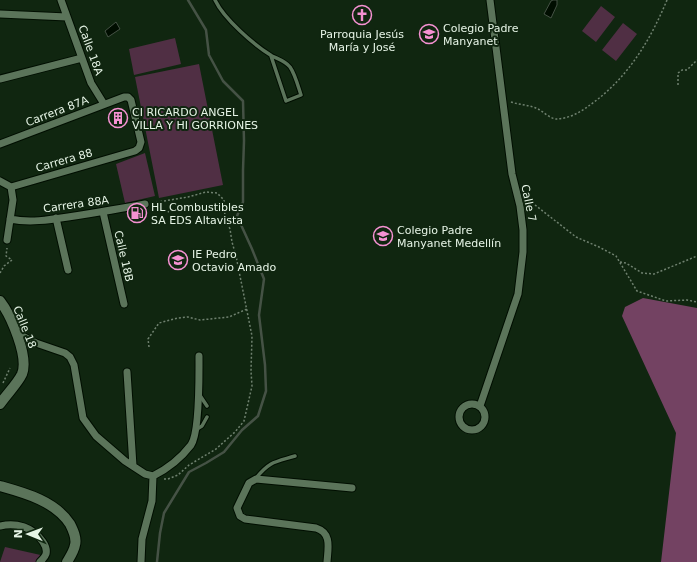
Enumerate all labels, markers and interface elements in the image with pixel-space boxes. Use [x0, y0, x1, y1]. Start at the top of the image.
church icon: Parroquia Jesús María y José [351, 4, 373, 26]
place label: Colegio Padre Manyanet [443, 22, 519, 48]
street label: Calle 18A [75, 23, 106, 77]
school or university icon: Colegio Padre Manyanet [418, 23, 440, 45]
place label: Parroquia Jesús María y José [320, 28, 404, 54]
street label: Carrera 87A [24, 93, 91, 129]
place label: CI RICARDO ANGEL VILLA Y HI GORRIONES [132, 106, 258, 132]
building icon: CI RICARDO ANGEL VILLA Y HI GORRIONES [107, 107, 129, 129]
street label: Carrera 88 [34, 146, 94, 175]
street label: Calle 7 [518, 183, 539, 223]
street label: Carrera 88A [42, 193, 110, 216]
place label: HL Combustibles SA EDS Altavista [151, 201, 244, 227]
fuel station icon: HL Combustibles SA EDS Altavista [126, 202, 148, 224]
place label: Colegio Padre Manyanet Medellín [397, 224, 501, 250]
school or university icon: Colegio Padre Manyanet Medellín [372, 225, 394, 247]
street label: Calle 18B [111, 229, 136, 283]
place label: IE Pedro Octavio Amado [192, 248, 277, 274]
school or university icon: IE Pedro Octavio Amado [167, 249, 189, 271]
street label: Calle 18 [10, 304, 39, 350]
north arrow [8, 514, 48, 554]
text: N [12, 529, 25, 539]

